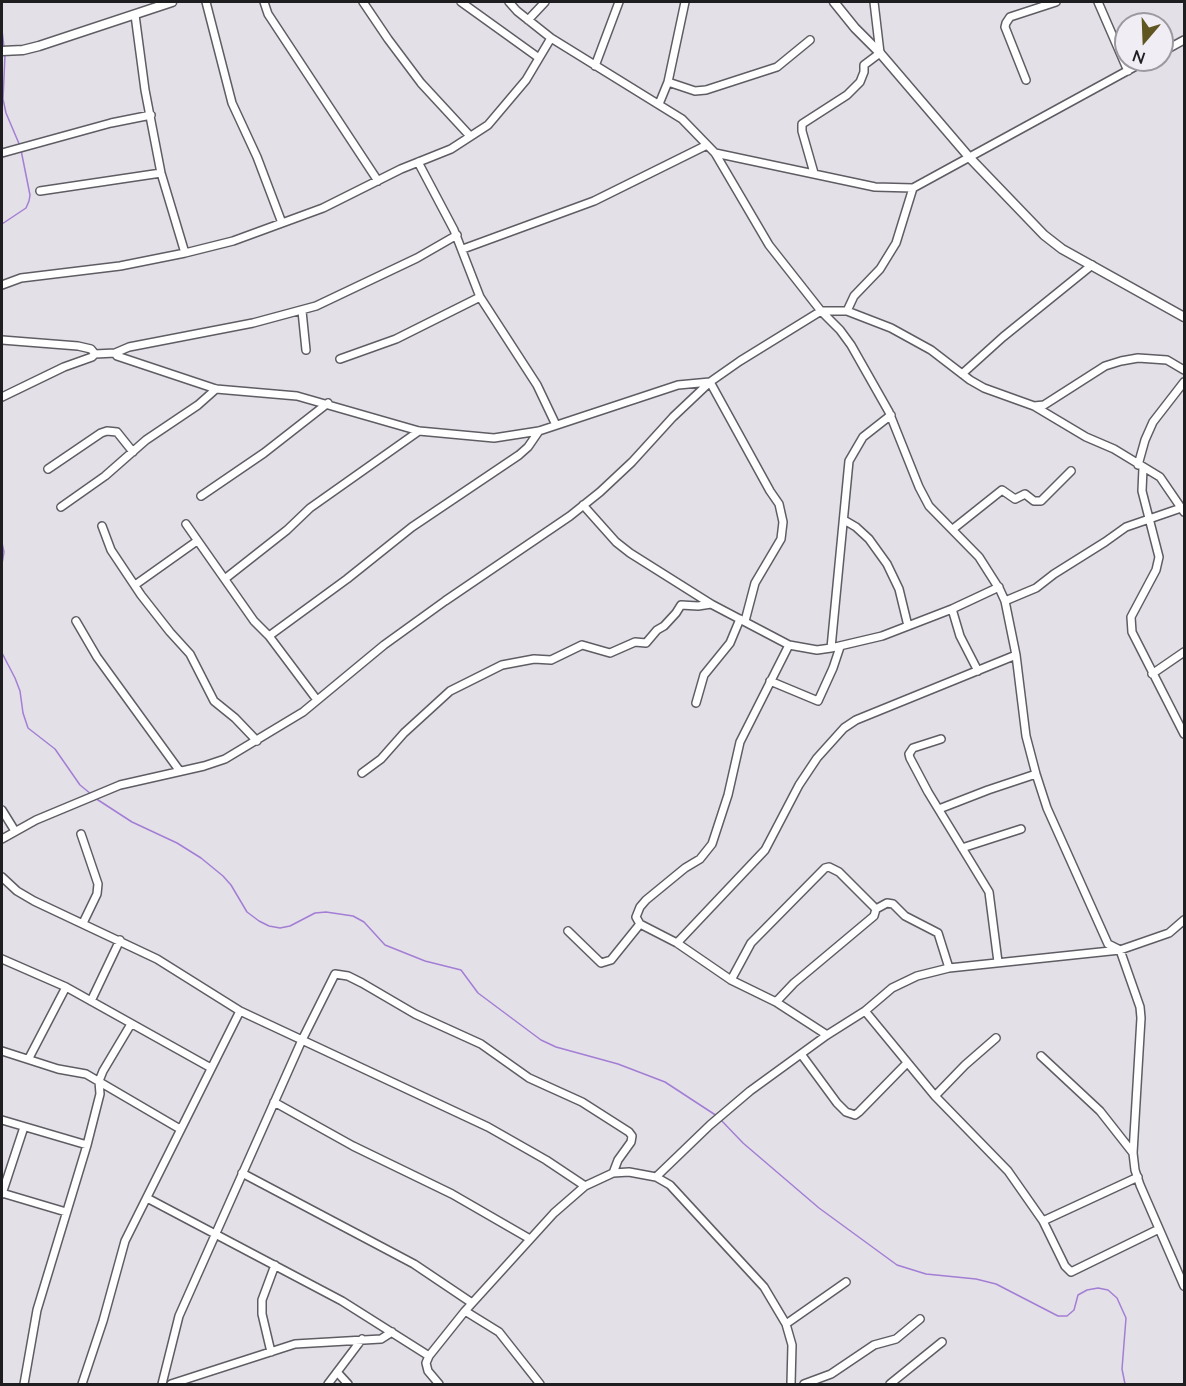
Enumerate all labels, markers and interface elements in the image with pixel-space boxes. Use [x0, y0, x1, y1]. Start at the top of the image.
north arrow [1114, 12, 1174, 72]
text: N [1130, 47, 1148, 69]

